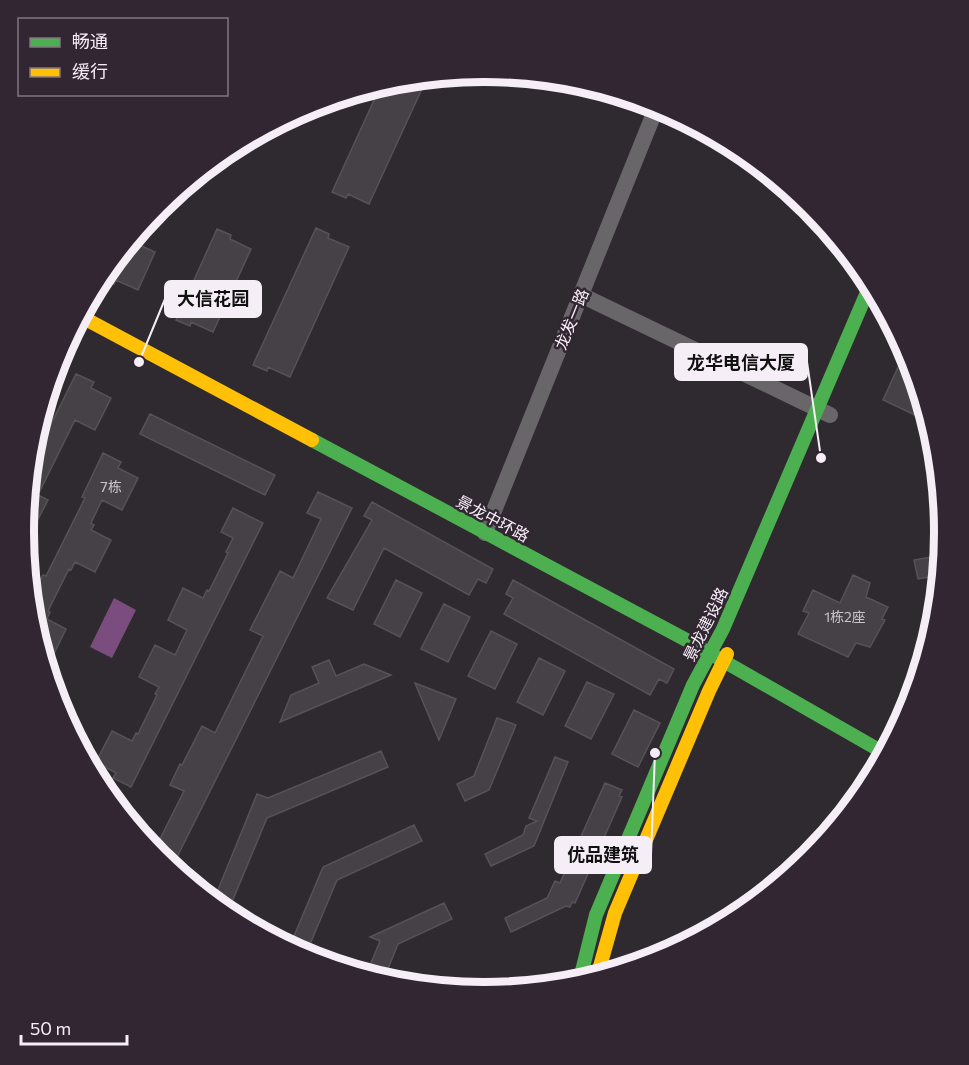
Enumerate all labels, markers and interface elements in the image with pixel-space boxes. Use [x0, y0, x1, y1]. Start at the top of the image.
legend [18, 18, 228, 96]
text: 畅通 [72, 30, 108, 52]
text: 缓行 [72, 60, 108, 82]
callout: 大信花园 [165, 281, 261, 317]
street label: 龙发一路 [550, 286, 592, 352]
text: 大信花园 [177, 287, 249, 309]
callout: 龙华电信大厦 [675, 344, 807, 380]
text: 龙华电信大厦 [687, 351, 795, 373]
house number: 7栋 [100, 478, 122, 495]
street label: 景龙中环路 [453, 491, 533, 545]
street label: 景龙建设路 [679, 584, 731, 664]
house number: 1栋2座 [824, 608, 866, 625]
callout: 优品建筑 [555, 837, 651, 873]
text: 优品建筑 [567, 843, 639, 865]
scale bar [21, 1008, 128, 1046]
text: 50 m [30, 1017, 71, 1039]

